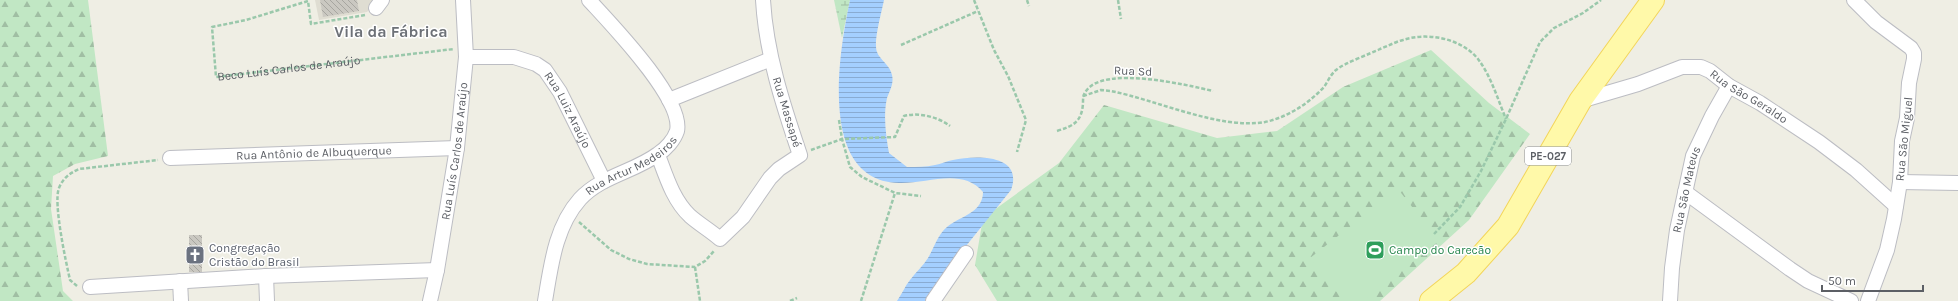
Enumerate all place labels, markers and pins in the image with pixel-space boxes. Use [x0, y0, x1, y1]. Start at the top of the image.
sports icon: Campo do Carecão [1364, 239, 1386, 261]
place label: Congregação Cristão do Brasil [209, 241, 299, 269]
place label: Campo do Carecão [1389, 243, 1491, 257]
church icon: Congregação Cristão do Brasil [184, 244, 206, 266]

